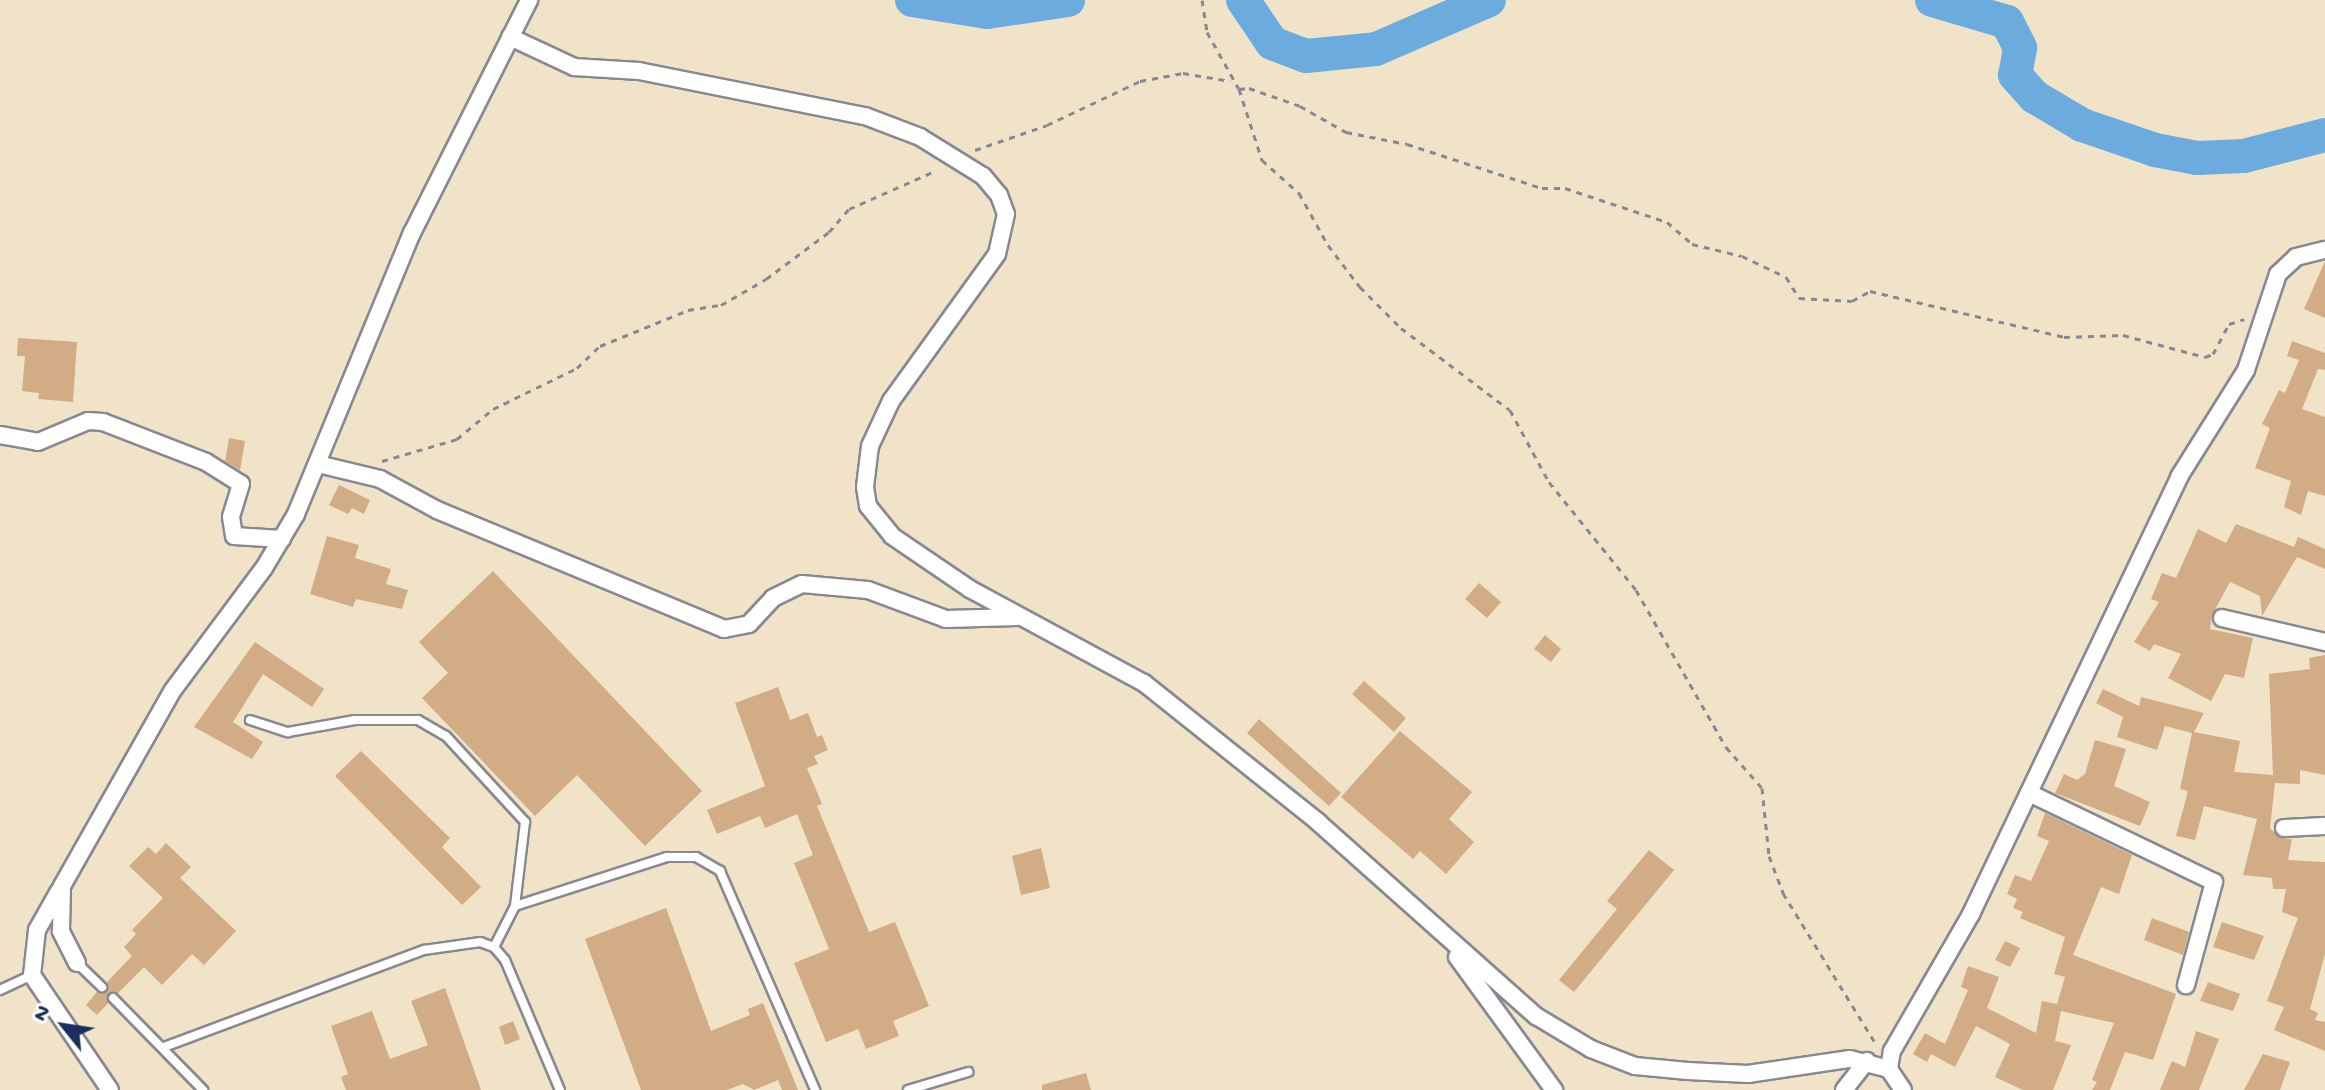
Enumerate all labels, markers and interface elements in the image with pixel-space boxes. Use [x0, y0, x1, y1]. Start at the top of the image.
north arrow [24, 986, 104, 1066]
text: N [28, 1001, 58, 1027]

